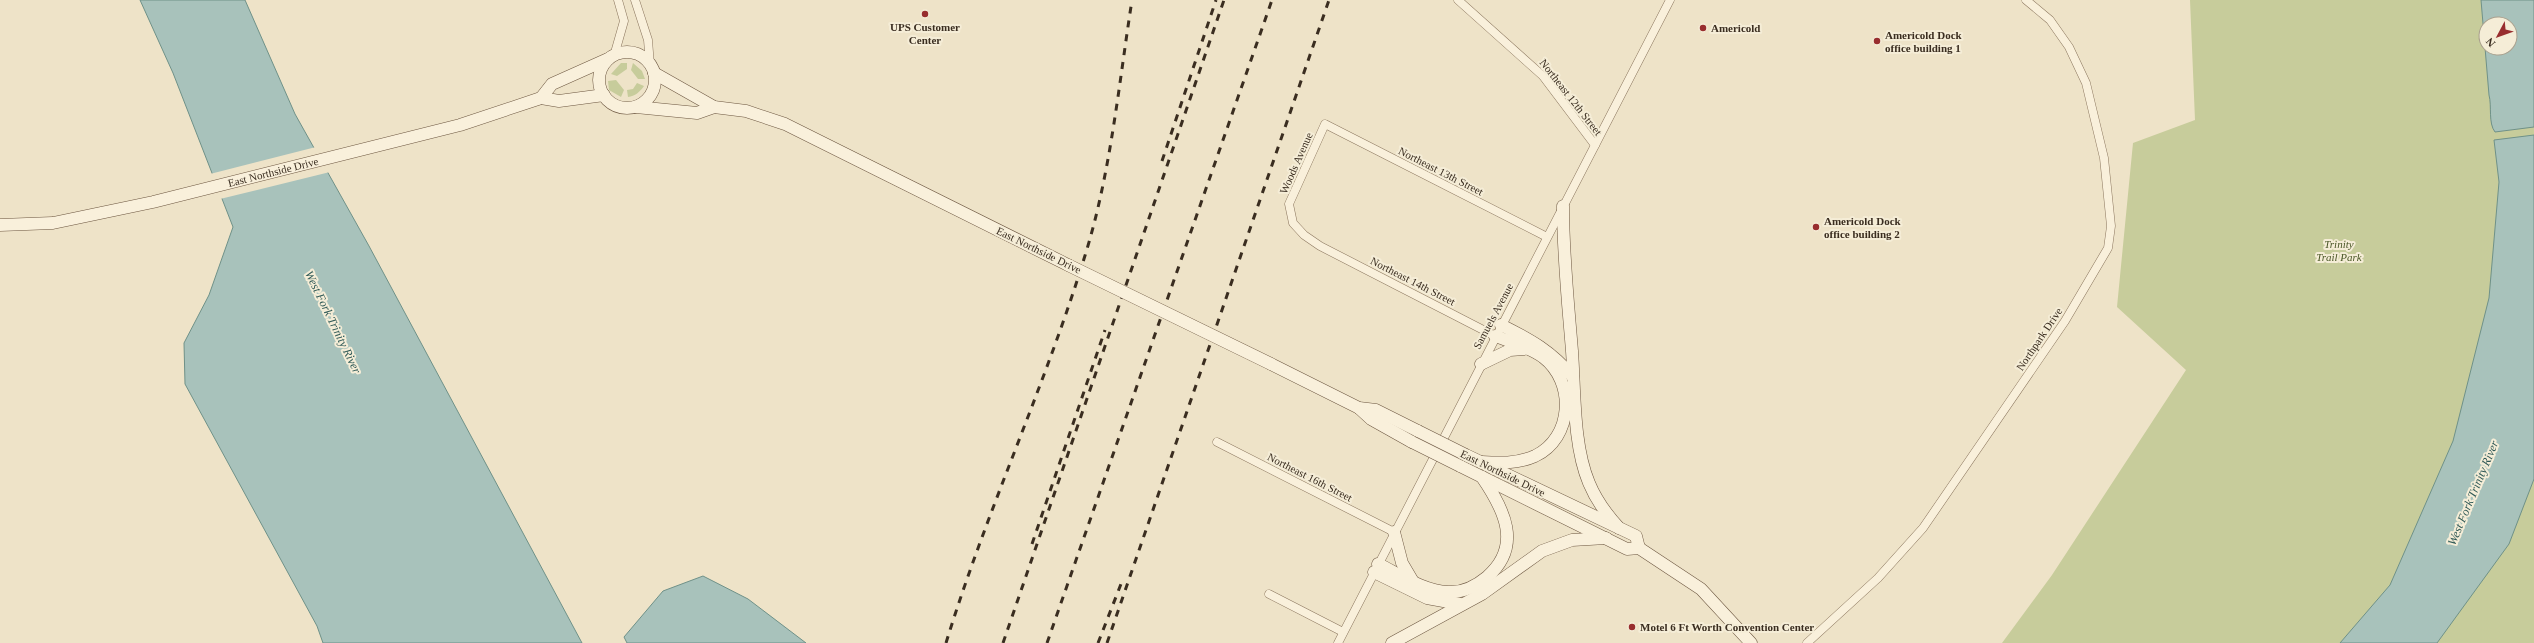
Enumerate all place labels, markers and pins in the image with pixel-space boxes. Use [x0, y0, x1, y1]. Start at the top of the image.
marker: UPS Customer Center [920, 9, 930, 19]
place label: UPS Customer Center [890, 21, 960, 46]
place label: Americold [1711, 22, 1760, 34]
marker: Americold [1698, 23, 1708, 33]
place label: Americold Dock office building 1 [1885, 29, 1963, 54]
marker: Americold Dock office building 1 [1872, 36, 1882, 46]
place label: Americold Dock office building 2 [1824, 215, 1902, 240]
marker: Americold Dock office building 2 [1811, 222, 1821, 232]
place label: Motel 6 Ft Worth Convention Center [1640, 621, 1814, 633]
marker: Motel 6 Ft Worth Convention Center [1627, 622, 1637, 632]

